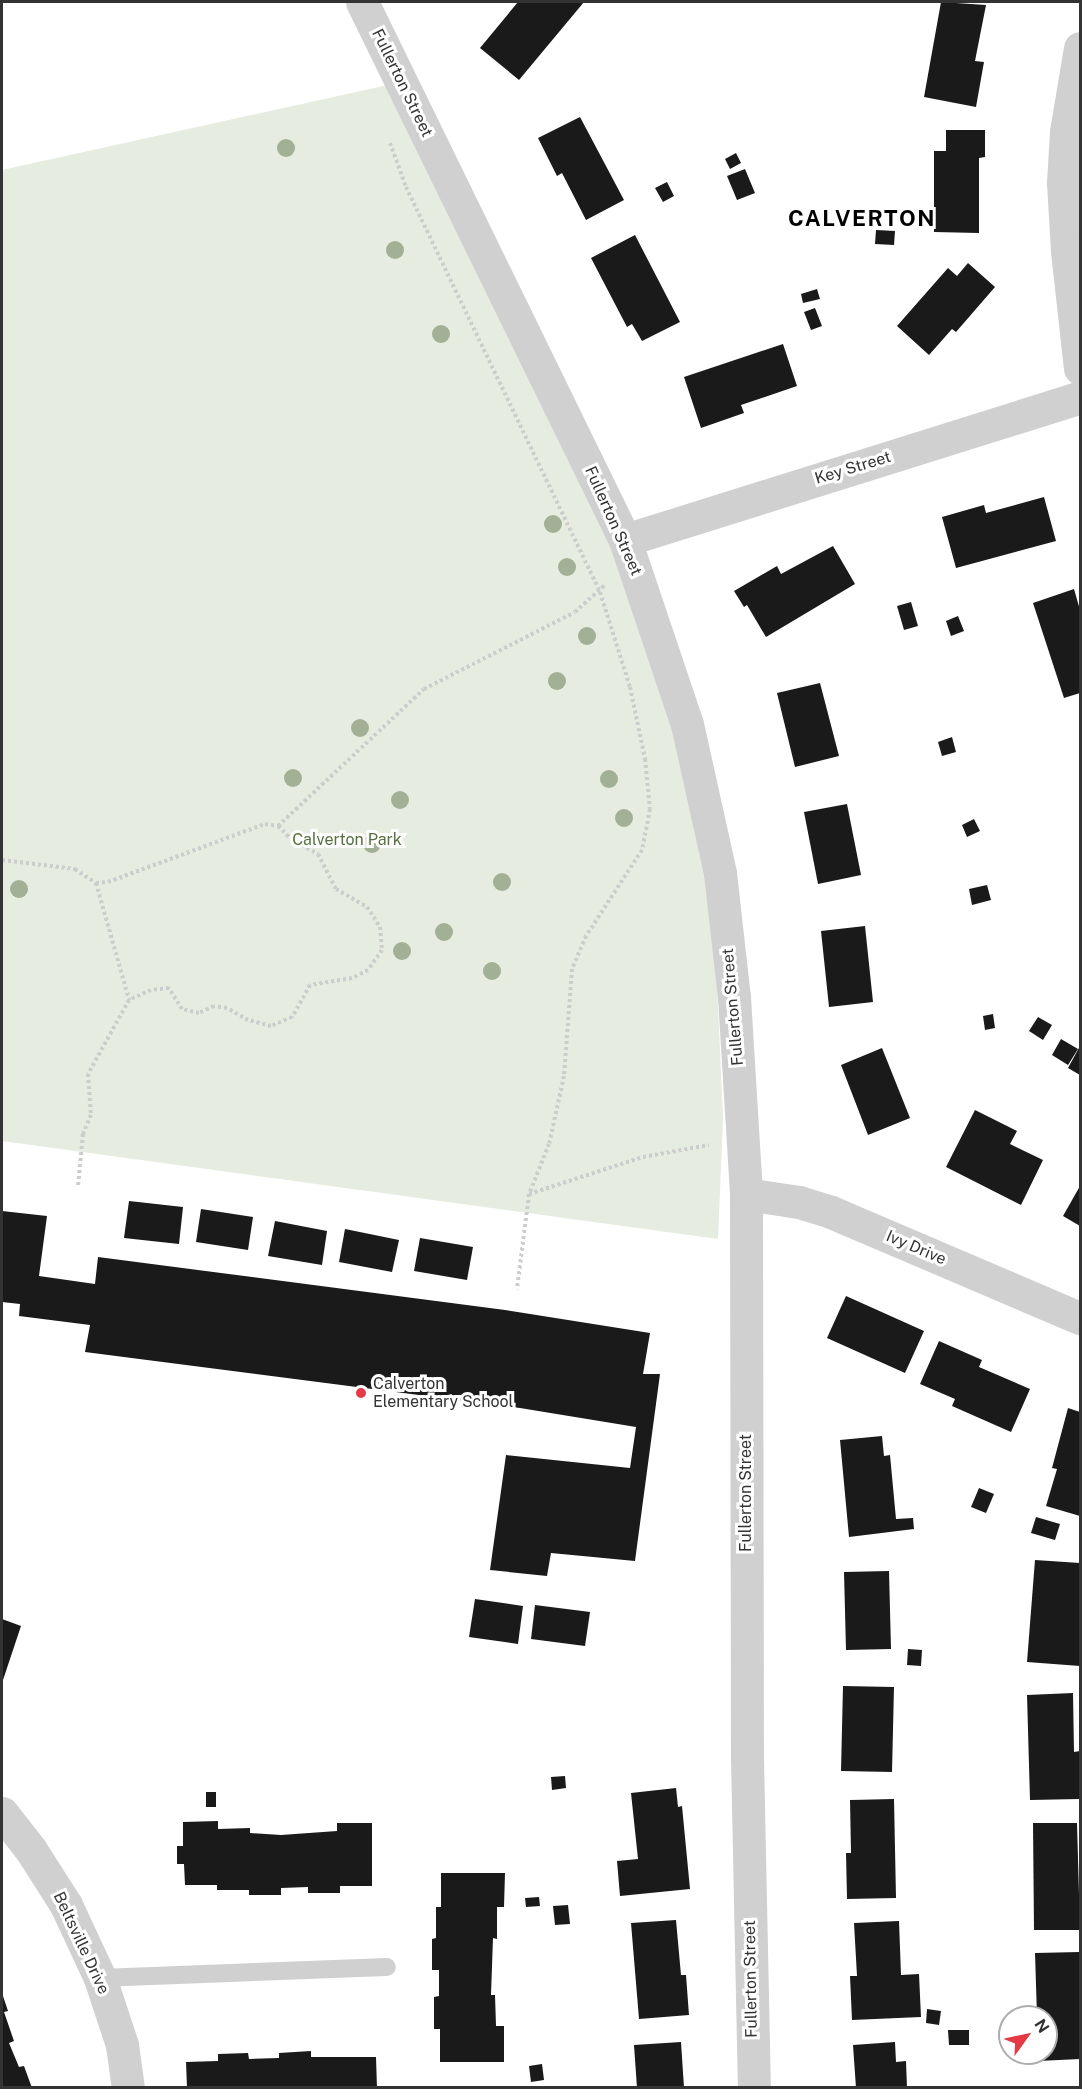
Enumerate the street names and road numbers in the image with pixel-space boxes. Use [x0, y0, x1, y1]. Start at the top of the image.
street label: Fullerton Street [368, 26, 436, 140]
street label: Key Street [813, 447, 893, 489]
street label: Fullerton Street [580, 463, 646, 579]
street label: Fullerton Street [718, 947, 748, 1067]
street label: Ivy Drive [883, 1227, 949, 1269]
street label: Fullerton Street [736, 1434, 756, 1552]
street label: Beltsville Drive [49, 1889, 113, 1997]
street label: Fullerton Street [740, 1920, 762, 2038]

